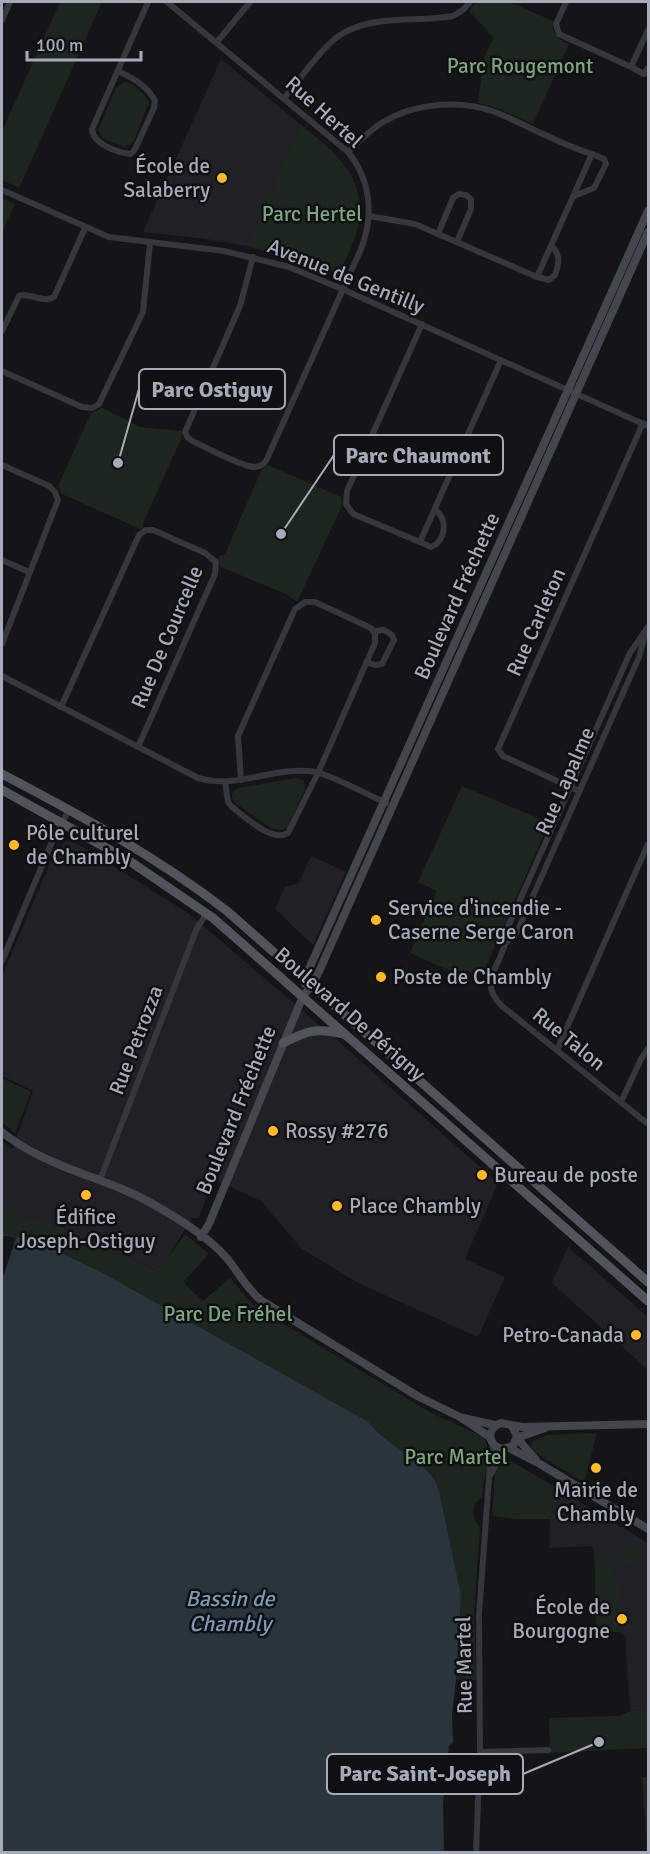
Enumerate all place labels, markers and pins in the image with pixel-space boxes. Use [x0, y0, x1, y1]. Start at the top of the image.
place label: École de Salaberry [123, 153, 210, 203]
marker: École de Salaberry [215, 171, 229, 185]
callout: Parc Ostiguy [139, 369, 285, 409]
callout: Parc Chaumont [334, 435, 503, 475]
place label: Pôle culturel de Chambly [26, 820, 139, 870]
marker: Pôle culturel de Chambly [7, 838, 21, 852]
place label: Service d'incendie - Caserne Serge Caron [388, 895, 574, 945]
marker: Service d'incendie - Caserne Serge Caron [369, 913, 383, 927]
place label: Poste de Chambly [393, 964, 551, 990]
marker: Poste de Chambly [374, 970, 388, 984]
place label: Rossy #276 [285, 1118, 389, 1144]
marker: Rossy #276 [266, 1124, 280, 1138]
place label: Bureau de poste [494, 1162, 638, 1188]
marker: Bureau de poste [475, 1168, 489, 1182]
marker: Édifice Joseph-Ostiguy [79, 1188, 93, 1202]
place label: Place Chambly [349, 1193, 481, 1219]
marker: Place Chambly [330, 1199, 344, 1213]
place label: Édifice Joseph-Ostiguy [17, 1204, 155, 1254]
place label: Petro-Canada [502, 1322, 624, 1348]
marker: Petro-Canada [629, 1328, 643, 1342]
marker: Mairie de Chambly [589, 1461, 603, 1475]
place label: Mairie de Chambly [554, 1477, 638, 1527]
place label: École de Bourgogne [512, 1594, 610, 1644]
marker: École de Bourgogne [615, 1612, 629, 1626]
callout: Parc Saint-Joseph [327, 1754, 523, 1794]

